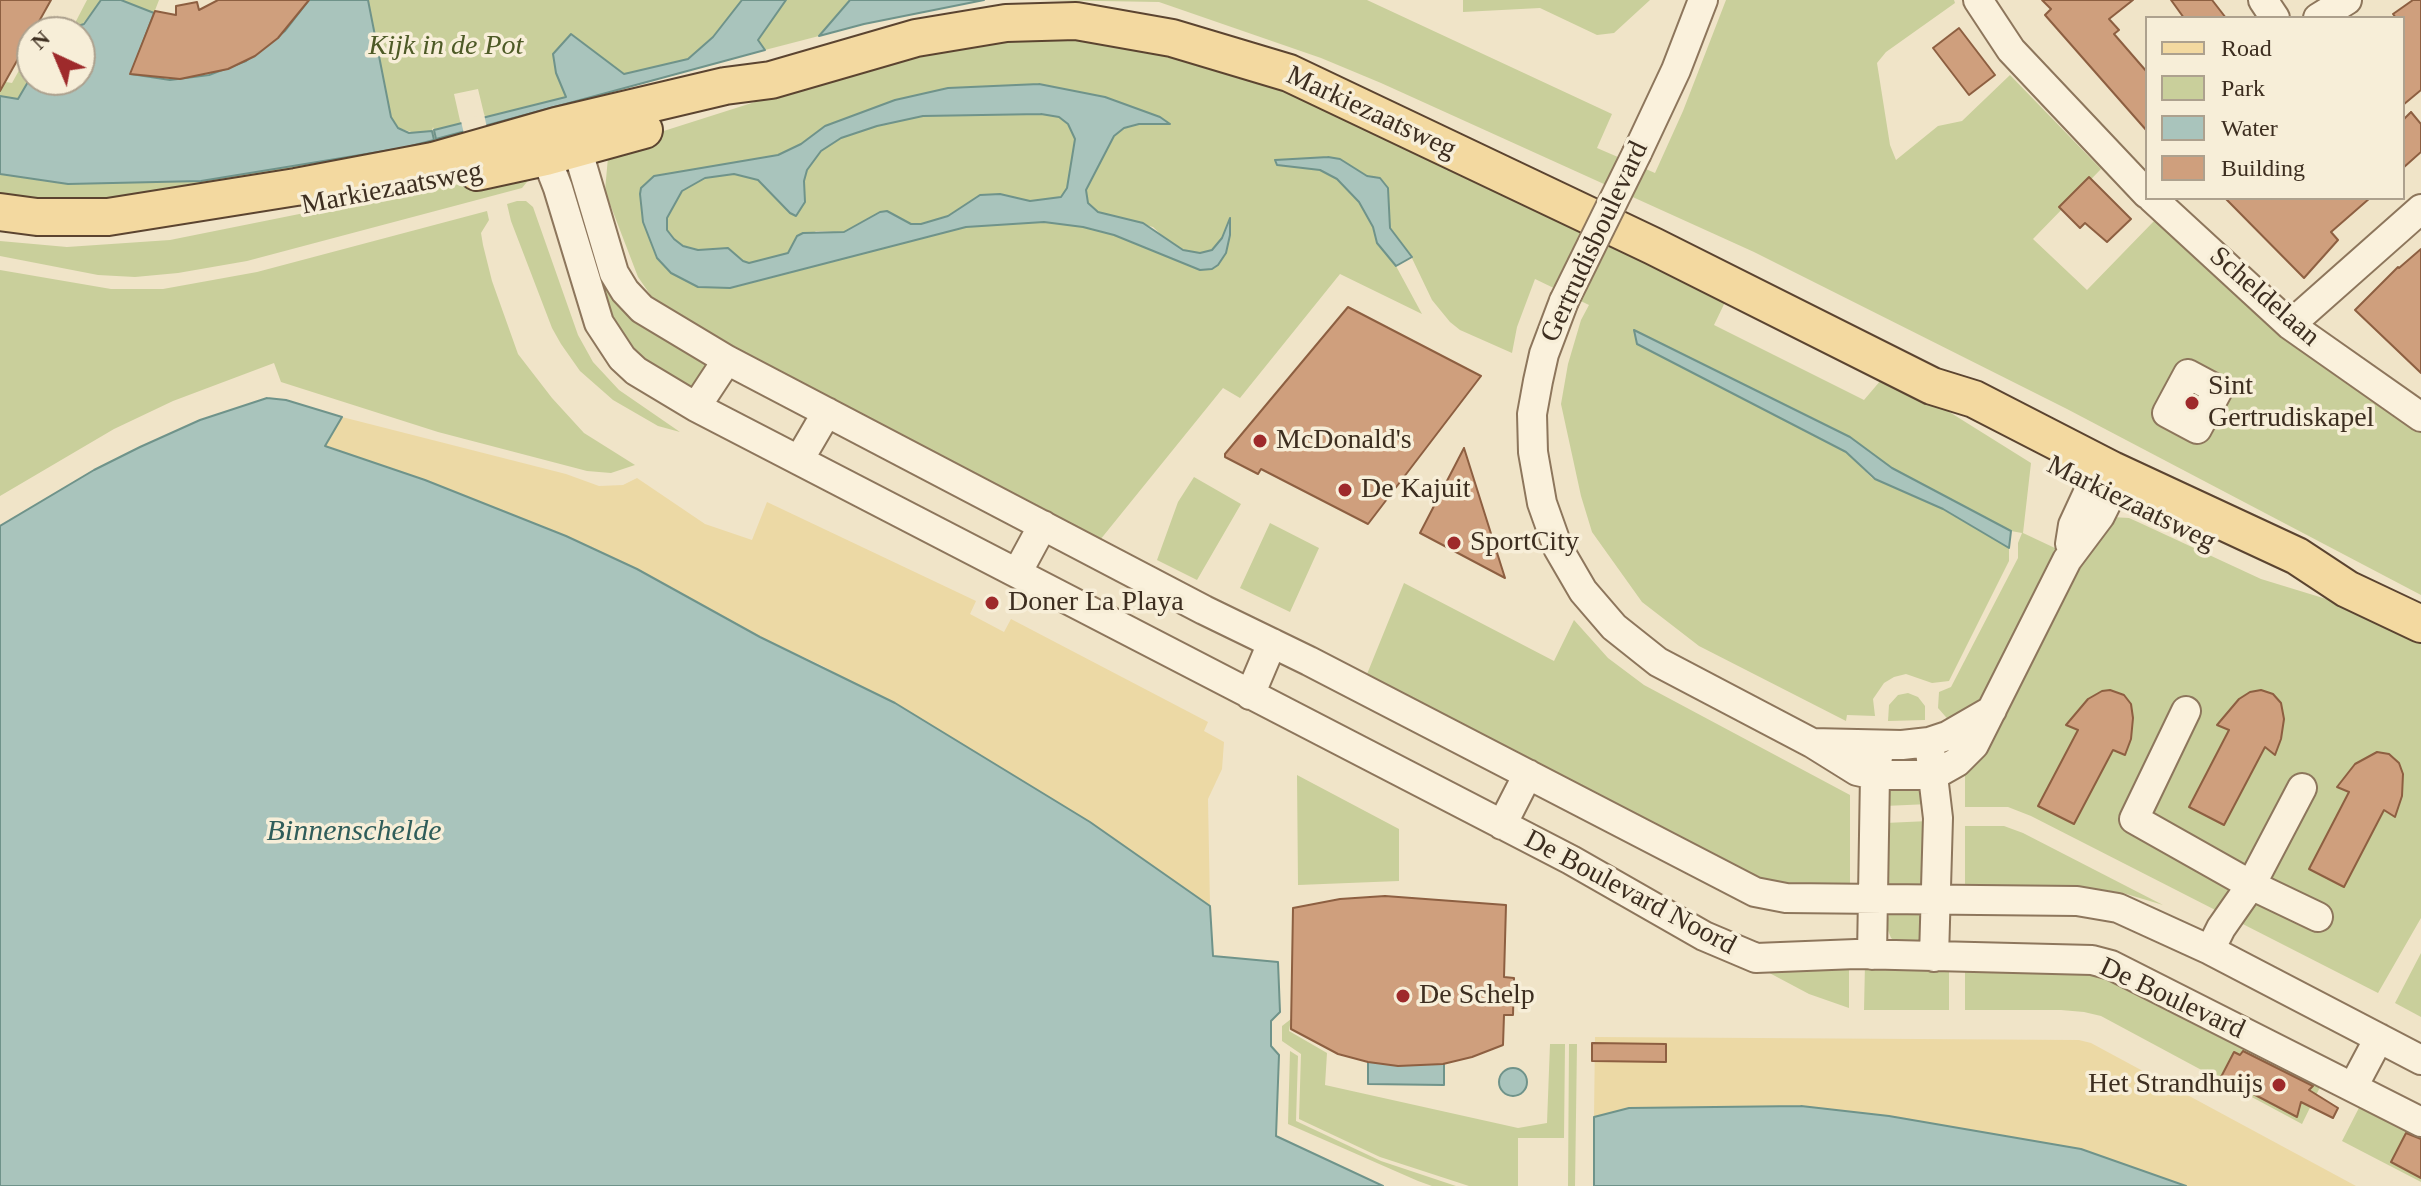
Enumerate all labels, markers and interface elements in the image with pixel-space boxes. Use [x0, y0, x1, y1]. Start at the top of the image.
north arrow [16, 16, 96, 96]
legend [2145, 16, 2405, 200]
text: N [26, 25, 55, 54]
park label: Kijk in de Pot [369, 30, 523, 64]
text: Road [2221, 35, 2272, 61]
street label: Markiezaatsweg [1281, 59, 1461, 167]
text: Park [2221, 75, 2265, 101]
text: Water [2221, 115, 2278, 141]
street label: Gertrudisboulevard [1534, 136, 1656, 348]
street label: Markiezaatsweg [299, 155, 485, 223]
text: Building [2221, 155, 2305, 181]
street label: Scheldelaan [2202, 240, 2326, 354]
place label: Sint Gertrudiskapel [2208, 370, 2374, 436]
marker: Sint Gertrudiskapel [2183, 394, 2201, 412]
place label: McDonald's [1276, 424, 1412, 458]
marker: McDonald's [1251, 432, 1269, 450]
street label: Markiezaatsweg [2041, 449, 2221, 559]
place label: De Kajuit [1361, 473, 1471, 507]
marker: De Kajuit [1336, 481, 1354, 499]
place label: SportCity [1470, 526, 1579, 560]
marker: SportCity [1445, 534, 1463, 552]
place label: Doner La Playa [1008, 586, 1184, 620]
marker: Doner La Playa [983, 594, 1001, 612]
water label: Binnenschelde [267, 814, 441, 850]
street label: De Boulevard Noord [1518, 823, 1742, 963]
street label: De Boulevard [2094, 951, 2250, 1047]
place label: De Schelp [1419, 979, 1535, 1013]
marker: De Schelp [1394, 987, 1412, 1005]
place label: Het Strandhuijs [2088, 1068, 2263, 1102]
marker: Het Strandhuijs [2270, 1076, 2288, 1094]

